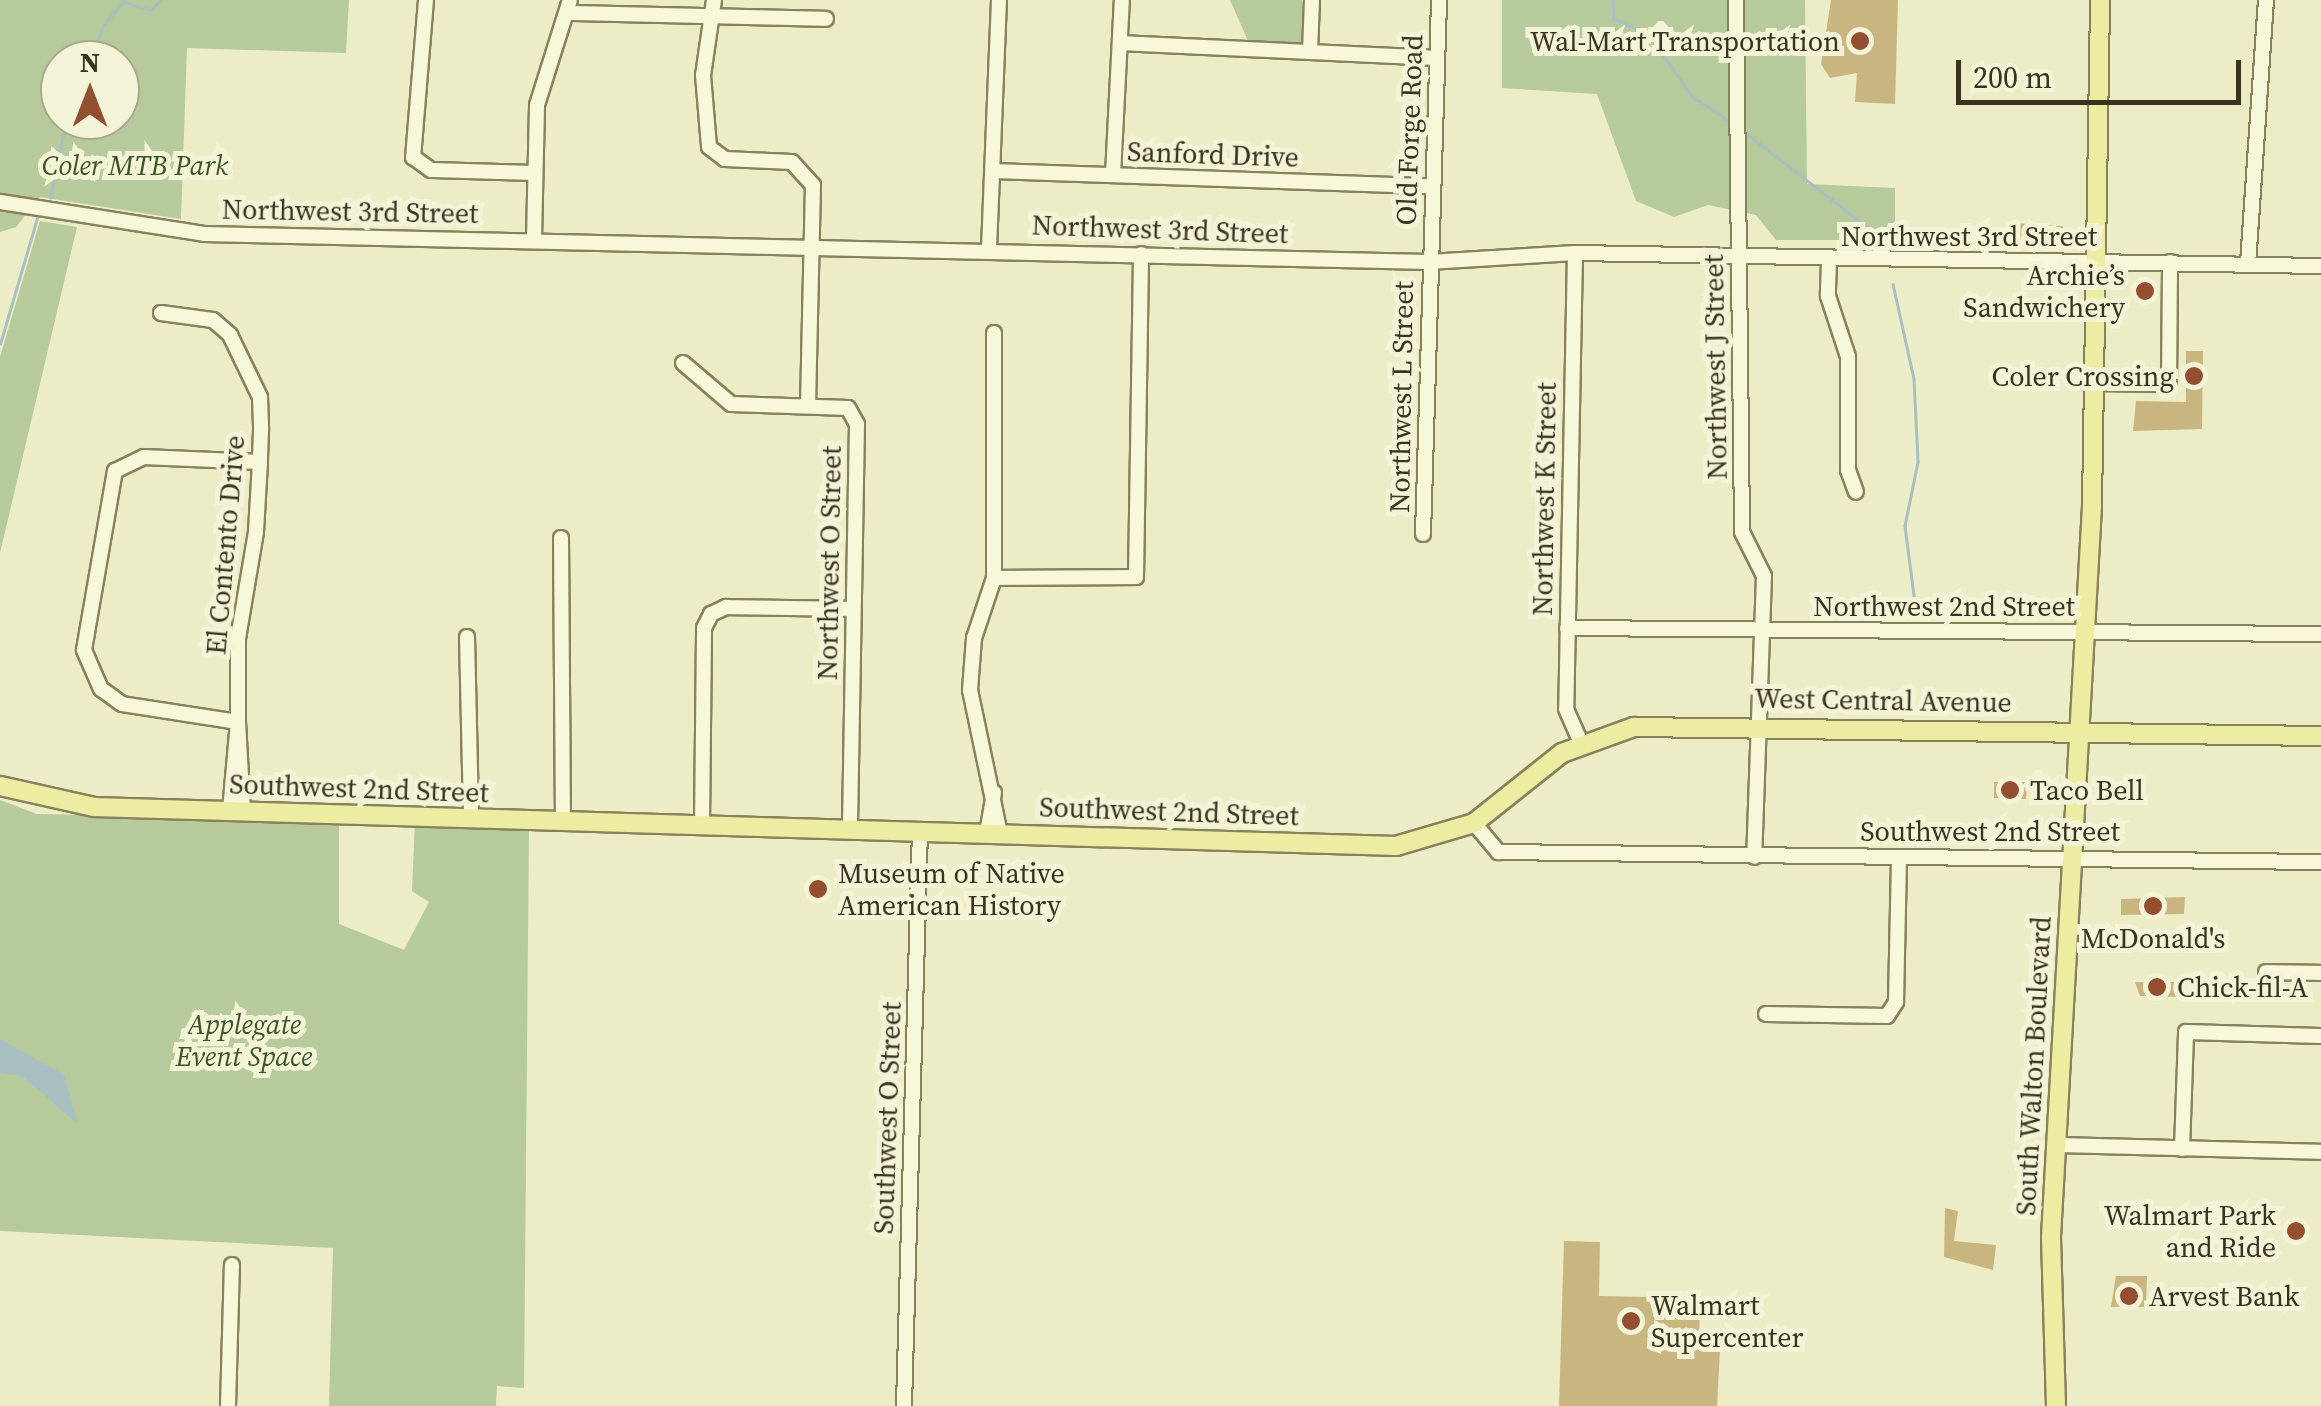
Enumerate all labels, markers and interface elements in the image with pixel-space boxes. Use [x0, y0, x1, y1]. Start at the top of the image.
place label: Wal-Mart Transportation [1529, 24, 1840, 58]
marker: Wal-Mart Transportation [1849, 30, 1871, 52]
street label: Old Forge Road [1389, 34, 1429, 226]
north arrow [40, 40, 140, 140]
scale bar [1961, 40, 2246, 102]
text: N [80, 43, 100, 81]
text: 200 m [1973, 57, 2052, 98]
street label: Sanford Drive [1127, 134, 1299, 174]
park label: Coler MTB Park [42, 148, 228, 182]
street label: Northwest 3rd Street [222, 192, 478, 230]
street label: Northwest 3rd Street [1031, 208, 1289, 250]
street label: Northwest 3rd Street [1841, 219, 2097, 253]
street label: Northwest J Street [1696, 254, 1734, 480]
place label: Archie’s Sandwichery [1963, 258, 2125, 324]
marker: Archie’s Sandwichery [2134, 280, 2156, 302]
street label: Northwest L Street [1382, 281, 1420, 513]
place label: Coler Crossing [1992, 359, 2174, 393]
marker: Coler Crossing [2183, 365, 2205, 387]
street label: Northwest K Street [1525, 382, 1563, 616]
street label: El Contento Drive [199, 434, 251, 656]
street label: Northwest O Street [810, 445, 848, 681]
street label: Northwest 2nd Street [1813, 589, 2075, 623]
street label: West Central Avenue [1754, 681, 2012, 719]
street label: Southwest 2nd Street [229, 767, 489, 809]
place label: Taco Bell [2030, 773, 2144, 807]
marker: Taco Bell [1999, 779, 2021, 801]
street label: Southwest 2nd Street [1039, 790, 1299, 832]
street label: Southwest 2nd Street [1860, 814, 2120, 848]
place label: Museum of Native American History [838, 856, 1065, 922]
marker: Museum of Native American History [807, 878, 829, 900]
marker: McDonald's [2142, 895, 2164, 917]
street label: South Walton Boulevard [2008, 915, 2058, 1217]
place label: McDonald's [2081, 921, 2225, 955]
place label: Chick-fil-A [2177, 970, 2308, 1004]
marker: Chick-fil-A [2146, 976, 2168, 998]
street label: Southwest O Street [866, 1001, 908, 1235]
park label: Applegate Event Space [176, 1007, 312, 1073]
place label: Walmart Park and Ride [2104, 1198, 2276, 1264]
marker: Walmart Park and Ride [2285, 1220, 2307, 1242]
place label: Arvest Bank [2149, 1279, 2299, 1313]
marker: Arvest Bank [2118, 1285, 2140, 1307]
place label: Walmart Supercenter [1651, 1288, 1803, 1354]
marker: Walmart Supercenter [1620, 1310, 1642, 1332]

